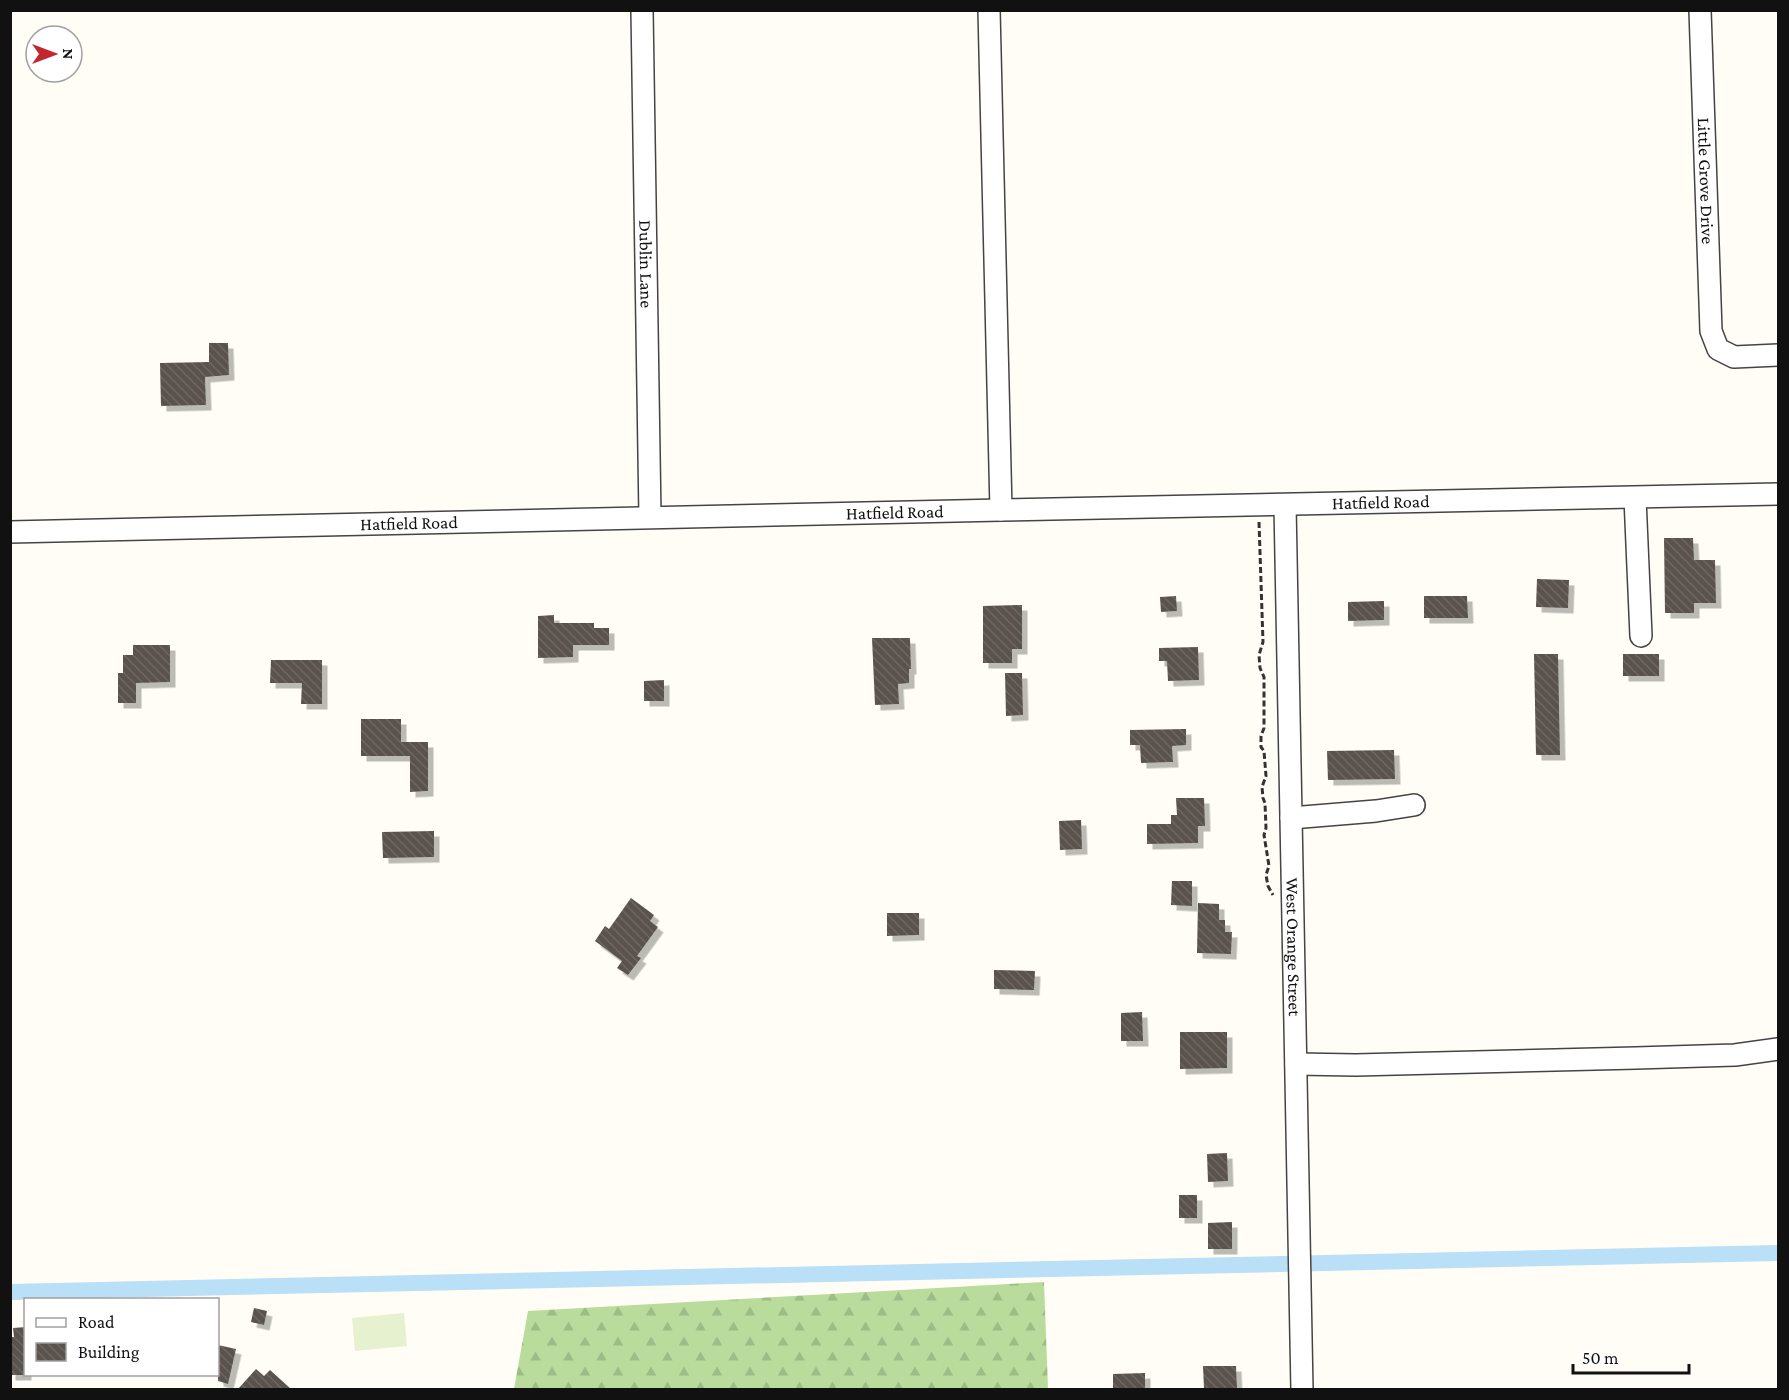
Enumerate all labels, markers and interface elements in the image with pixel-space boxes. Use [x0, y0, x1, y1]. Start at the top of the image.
north arrow [24, 24, 84, 84]
text: N [60, 49, 77, 60]
street label: Little Grove Drive [1694, 117, 1718, 245]
street label: Dublin Lane [635, 220, 657, 308]
street label: Hatfield Road [1332, 491, 1430, 513]
street label: Hatfield Road [846, 501, 944, 523]
street label: Hatfield Road [360, 512, 459, 534]
street label: West Orange Street [1282, 878, 1305, 1017]
legend [24, 1298, 219, 1376]
text: Road [78, 1312, 115, 1332]
scale bar [1573, 1337, 1688, 1375]
text: Building [78, 1342, 140, 1362]
text: 50 m [1582, 1348, 1619, 1368]

